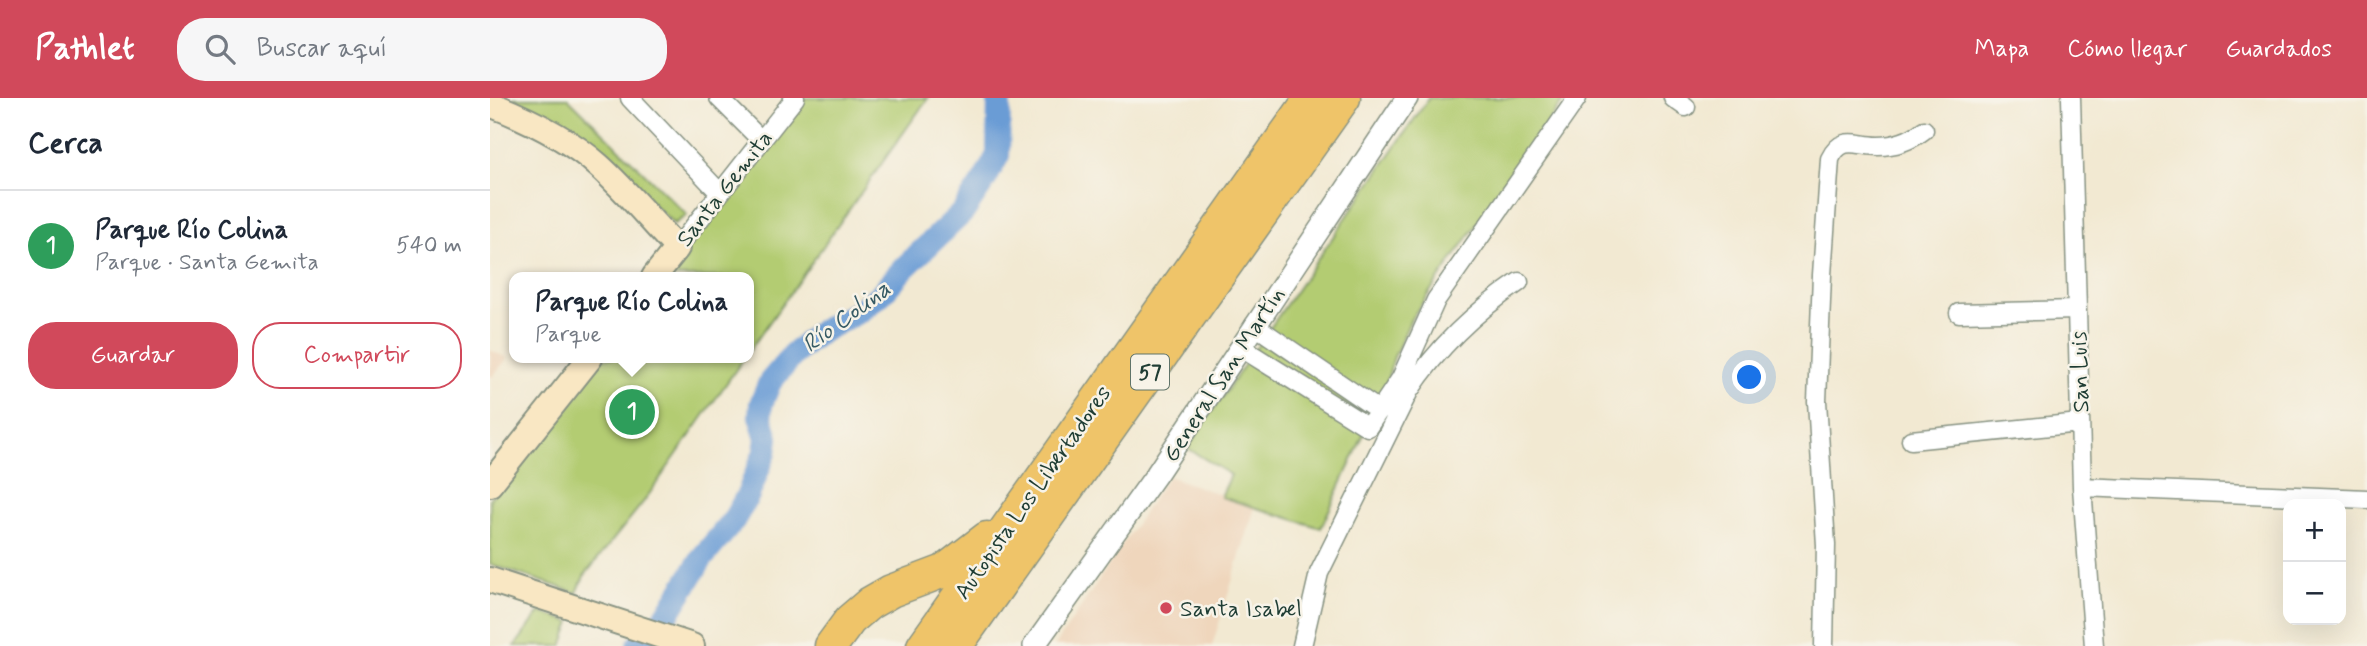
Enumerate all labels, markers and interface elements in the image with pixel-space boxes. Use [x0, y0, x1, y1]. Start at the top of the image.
search box [177, 18, 667, 81]
text: Pathlet [35, 27, 135, 71]
icon: search [201, 30, 239, 68]
text: Buscar aquí [257, 32, 387, 66]
text: Mapa [1974, 34, 2029, 65]
text: Cómo llegar [2067, 34, 2187, 65]
text: Guardados [2225, 34, 2332, 65]
text: Cerca [28, 124, 103, 163]
street label: Santa Gemita [671, 125, 780, 254]
text: Parque Río Colina [95, 214, 288, 248]
text: 1 [46, 231, 56, 261]
text: 540 m [396, 231, 462, 261]
text: Parque · Santa Gemita [95, 248, 319, 278]
popup [509, 272, 754, 363]
water label: Río Colina [797, 274, 897, 360]
street label: General San Martín [1157, 282, 1293, 468]
text: Parque Río Colina [535, 286, 728, 320]
text: Parque [535, 320, 601, 350]
button: Guardar [28, 322, 238, 389]
button: Compartir [252, 322, 462, 389]
street label: San Luis [2065, 331, 2097, 413]
road number: 57 [1131, 354, 1169, 390]
your location [1732, 360, 1766, 394]
street label: Autopista Los Libertadores [948, 380, 1119, 606]
pin: 1 [609, 386, 655, 438]
map controls [2283, 499, 2346, 625]
button: + [2283, 499, 2346, 562]
button: − [2283, 562, 2346, 625]
place label: Santa Isabel [1180, 595, 1302, 625]
marker: Santa Isabel [1158, 600, 1174, 616]

